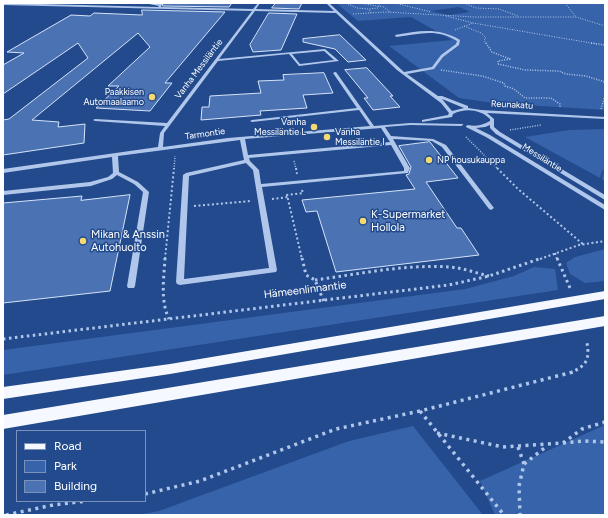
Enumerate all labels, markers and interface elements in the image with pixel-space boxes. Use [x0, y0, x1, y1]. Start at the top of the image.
street label: Vanha Messiläntie [173, 37, 225, 101]
place label: Paakkisen Automaalaamo [83, 87, 144, 108]
marker: Paakkisen Automaalaamo [147, 92, 157, 102]
street label: Reunakatu [491, 98, 533, 112]
place label: Vanha Messiläntie L [254, 117, 306, 138]
marker: Vanha Messiläntie L [309, 122, 319, 132]
street label: Tarmontie [184, 126, 226, 142]
place label: Vanha Messiläntie I [335, 127, 385, 148]
marker: Vanha Messiläntie I [322, 132, 332, 142]
street label: Messiläntie [520, 142, 564, 174]
marker: NP housukauppa [424, 155, 434, 165]
place label: NP housukauppa [437, 155, 505, 165]
place label: K-Supermarket Hollola [371, 208, 445, 234]
marker: K-Supermarket Hollola [358, 216, 368, 226]
place label: Mikan & Anssin Autohuolto [91, 228, 165, 254]
marker: Mikan & Anssin Autohuolto [78, 236, 88, 246]
street label: Hämeenlinnantie [263, 278, 347, 302]
legend [16, 430, 146, 502]
text: Road [54, 439, 82, 453]
text: Park [54, 459, 77, 473]
text: Building [54, 479, 97, 493]

